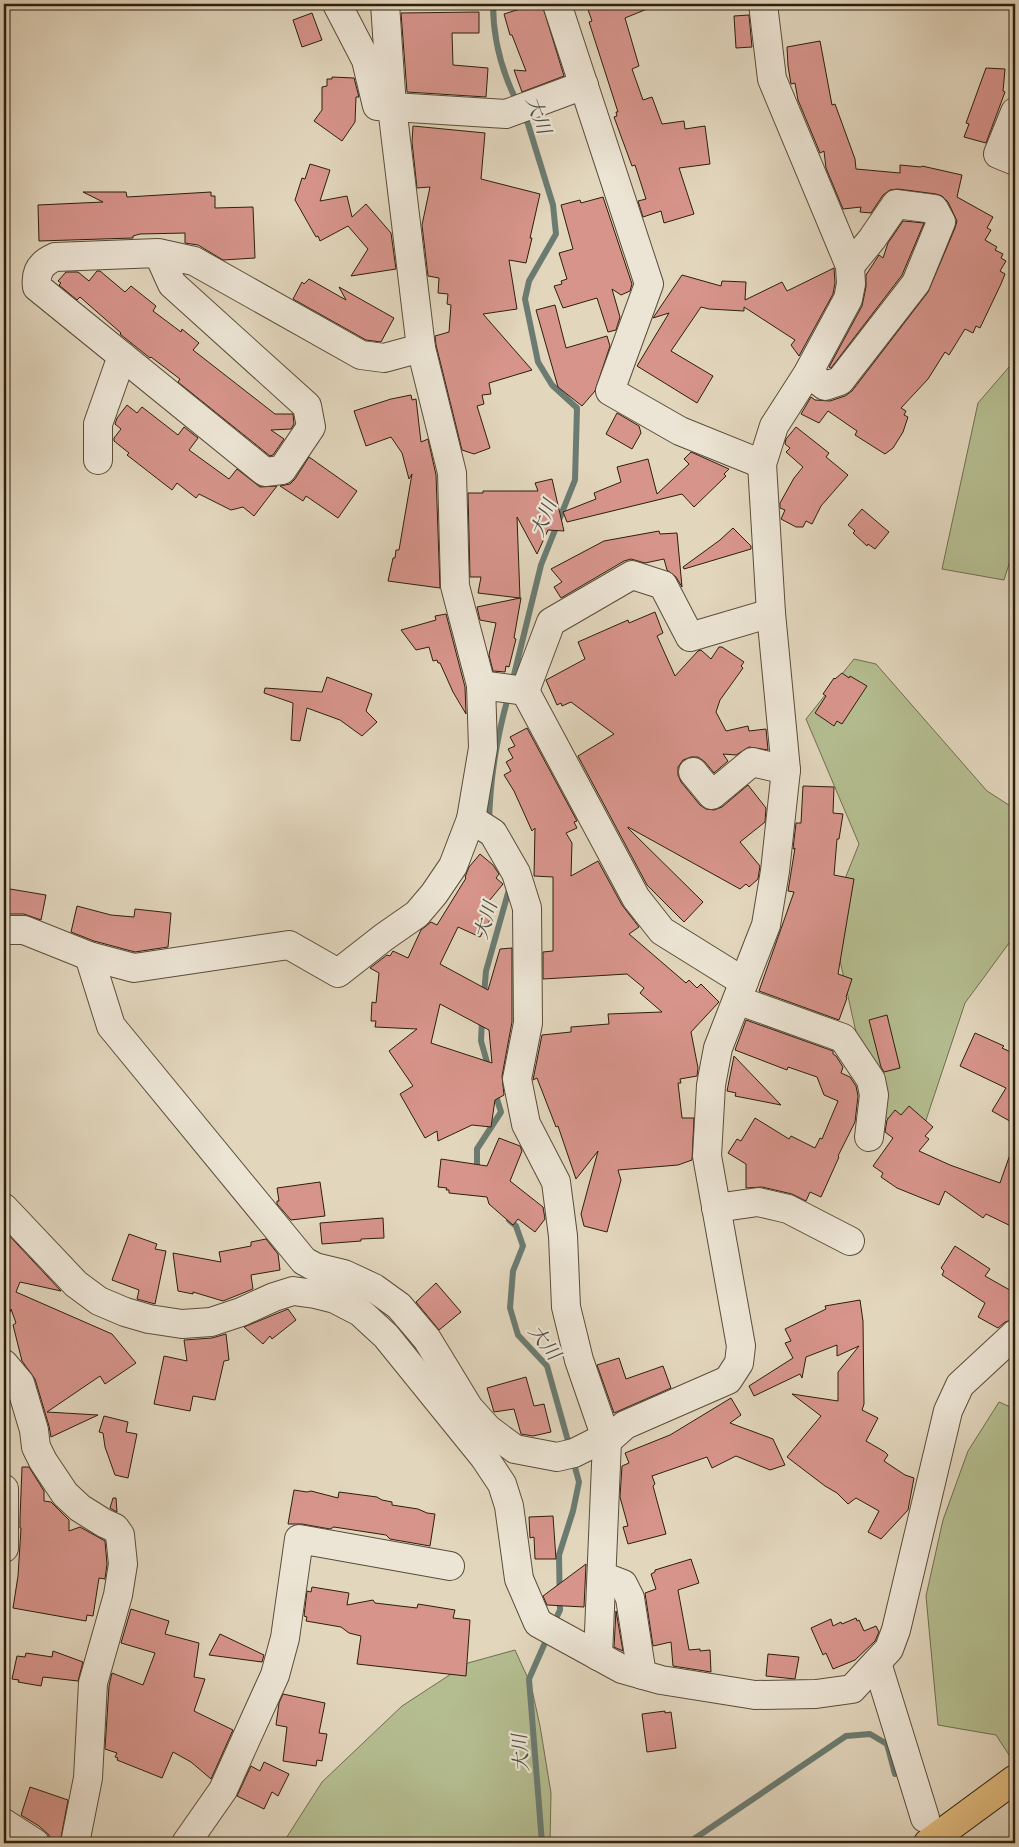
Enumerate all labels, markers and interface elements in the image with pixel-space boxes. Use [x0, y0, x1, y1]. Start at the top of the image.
water label: 大川 [519, 92, 559, 140]
water label: 大川 [523, 493, 564, 541]
water label: 大川 [466, 896, 504, 942]
water label: 大川 [522, 1318, 569, 1367]
water label: 大川 [505, 1731, 535, 1773]

